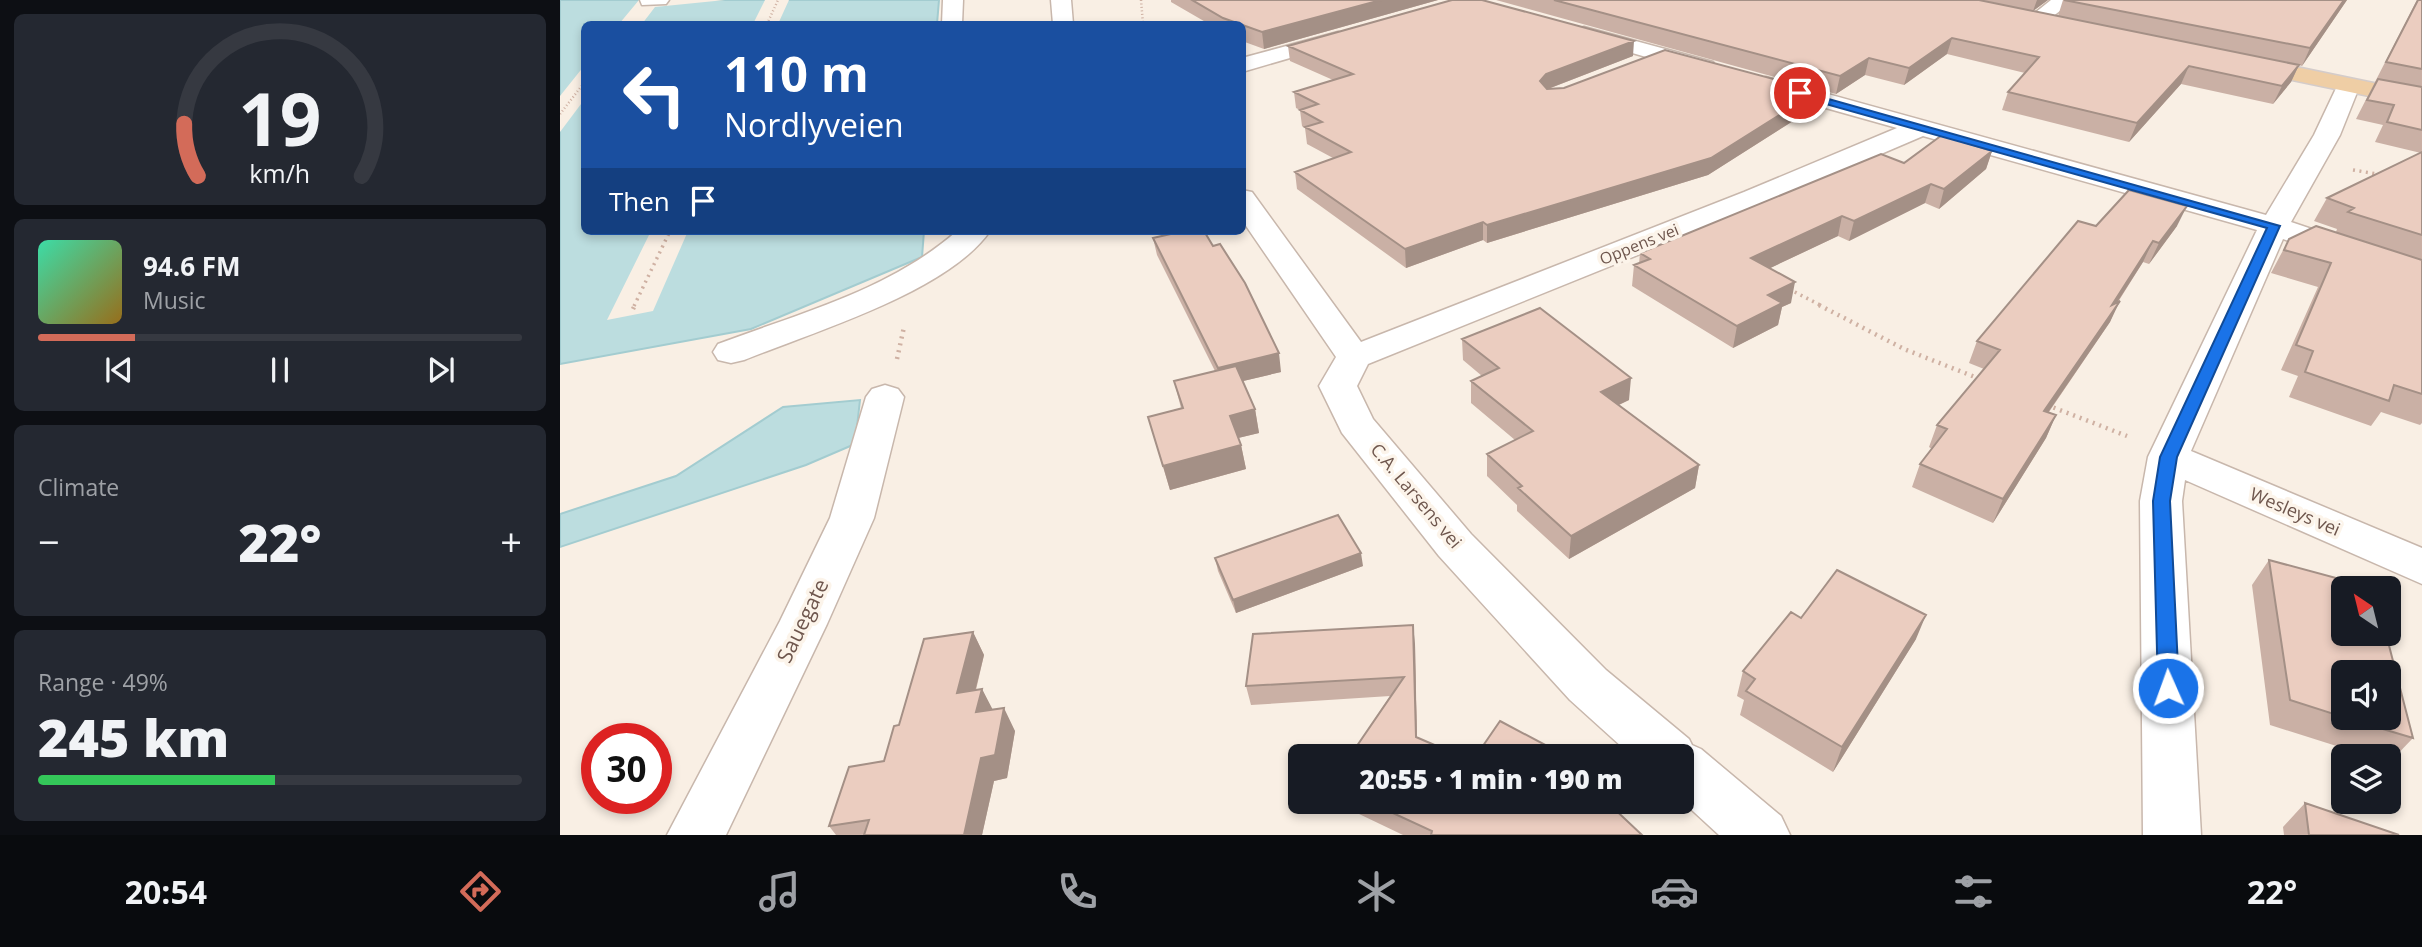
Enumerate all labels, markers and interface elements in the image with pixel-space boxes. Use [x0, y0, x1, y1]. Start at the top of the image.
text: 110 m [724, 40, 869, 106]
icon: left [609, 49, 700, 140]
pin [1770, 63, 1830, 123]
text: 19 [238, 68, 322, 167]
icon: arrive [1781, 74, 1819, 112]
text: Nordlyveien [724, 103, 904, 146]
text: km/h [250, 155, 310, 189]
icon: arrive [684, 182, 722, 220]
text: Then [609, 183, 670, 219]
street label: Oppens vei [1596, 218, 1682, 270]
text: 94.6 FM [143, 248, 241, 284]
text: Music [143, 284, 206, 316]
icon: previous [100, 351, 138, 389]
icon: pause [261, 351, 299, 389]
icon: next [422, 351, 460, 389]
street label: C.A. Larsens vei [1366, 438, 1468, 553]
text: Climate [38, 471, 119, 503]
street label: Wesleys vei [2247, 481, 2344, 541]
text: 22° [239, 506, 321, 577]
text: − [38, 515, 60, 567]
text: + [500, 515, 522, 567]
street label: Sauegate [770, 574, 834, 667]
north arrow [2331, 576, 2401, 646]
map controls [2331, 576, 2401, 814]
position arrow [2131, 651, 2205, 725]
button: sound [2331, 660, 2401, 730]
text: Range · 49% [38, 666, 168, 698]
text: 245 km [38, 701, 229, 772]
speed limit sign: 30 [581, 723, 672, 814]
button: layers [2331, 744, 2401, 814]
text: 20:55 · 1 min · 190 m [1360, 761, 1622, 797]
icon: directions [456, 867, 505, 916]
icon: music [755, 867, 804, 916]
icon: phone [1053, 867, 1102, 916]
icon: climate [1352, 867, 1401, 916]
icon: car [1650, 867, 1699, 916]
icon: filters [1949, 867, 1998, 916]
text: 20:54 [125, 870, 207, 913]
text: 22° [2247, 870, 2297, 913]

